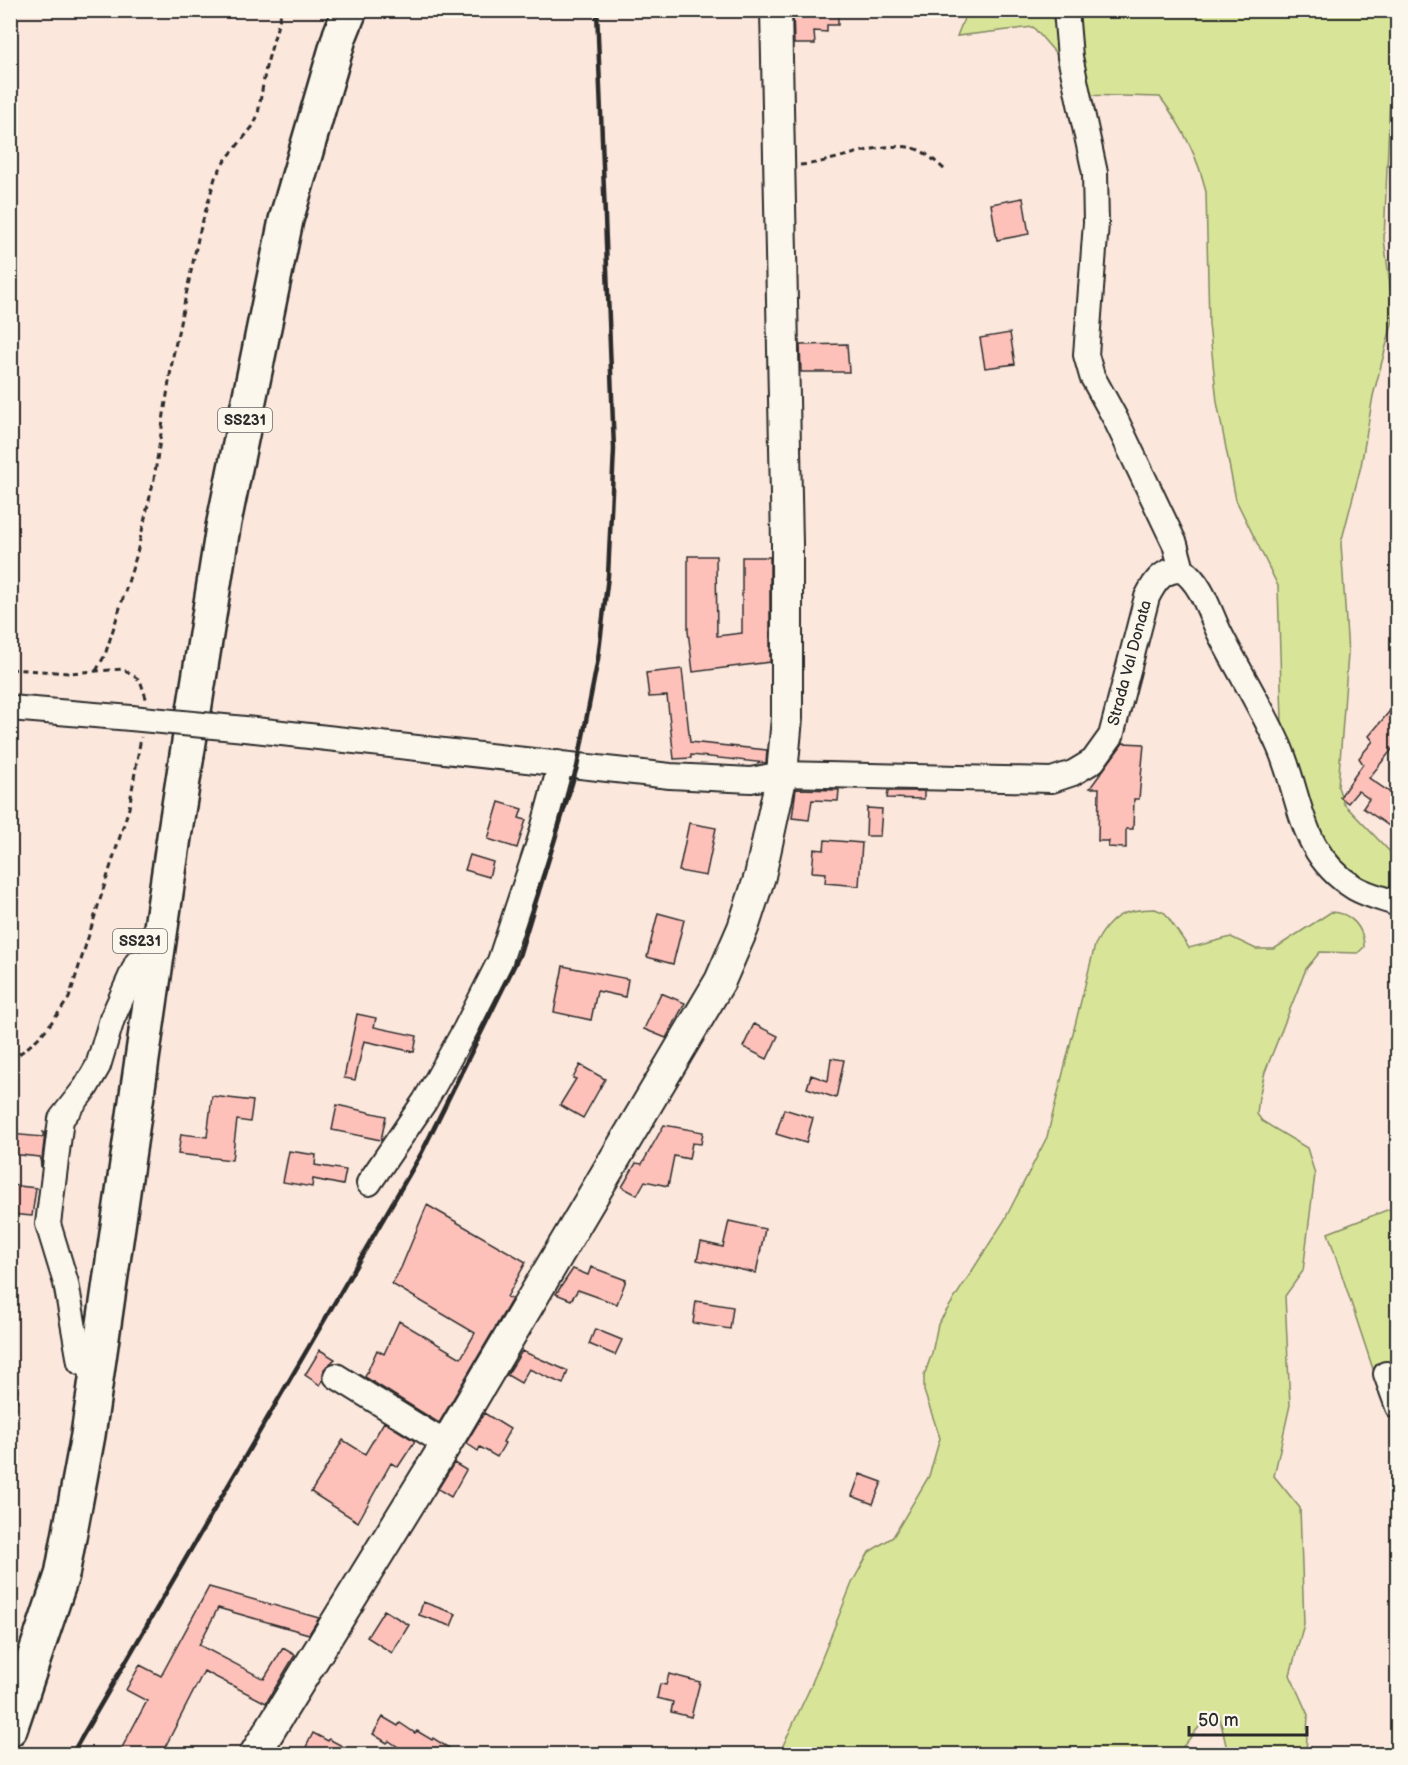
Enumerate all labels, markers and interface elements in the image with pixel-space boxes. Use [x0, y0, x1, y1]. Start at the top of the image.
road number: SS231 [218, 408, 272, 432]
street label: Strada Val Donata [1104, 598, 1156, 728]
road number: SS231 [113, 929, 167, 953]
scale bar [1189, 1699, 1308, 1737]
text: 50 m [1198, 1710, 1239, 1731]

